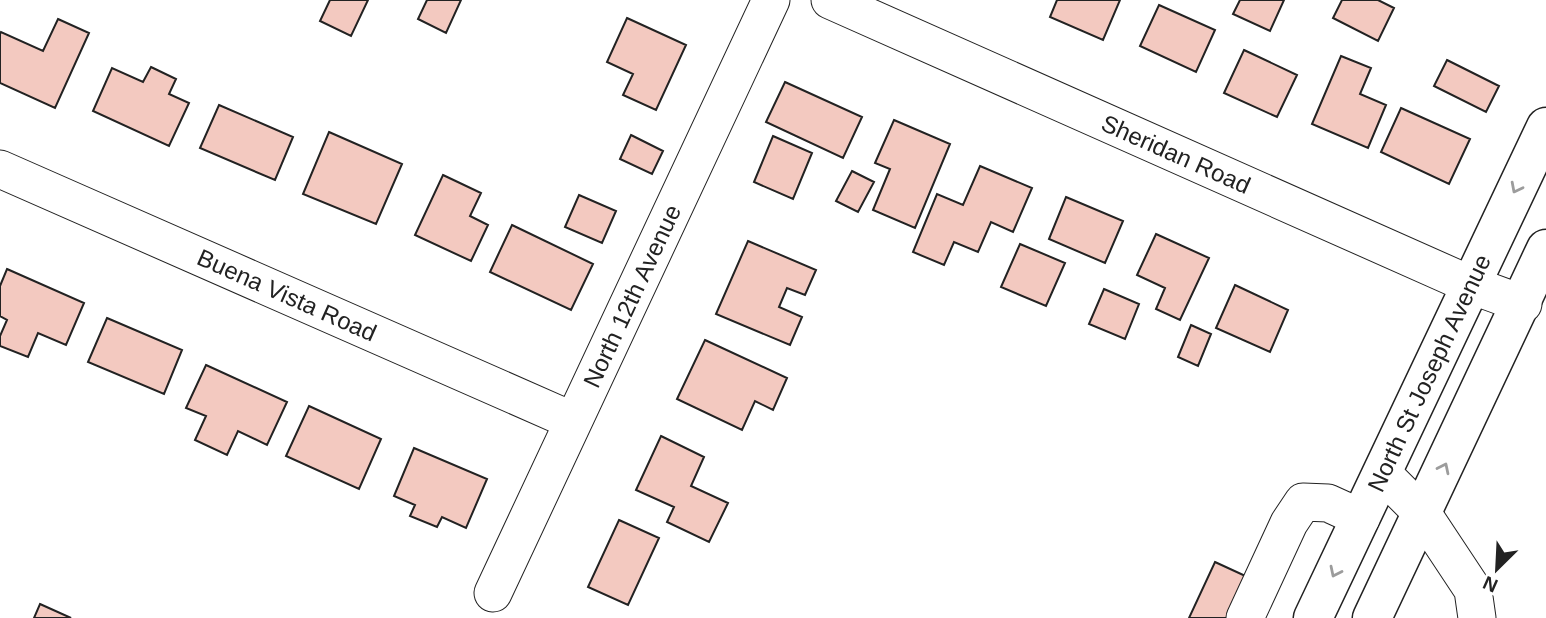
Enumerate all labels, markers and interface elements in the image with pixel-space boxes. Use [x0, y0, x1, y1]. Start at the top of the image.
street label: Sheridan Road [1097, 109, 1255, 199]
one-way arrow [1510, 181, 1524, 193]
street label: North 12th Avenue [578, 200, 686, 392]
street label: Buena Vista Road [193, 243, 381, 347]
street label: North St Joseph Avenue [1362, 250, 1496, 496]
one-way arrow [1435, 463, 1449, 475]
north arrow [1462, 534, 1532, 604]
one-way arrow [1329, 564, 1343, 577]
text: N [1480, 572, 1501, 596]

